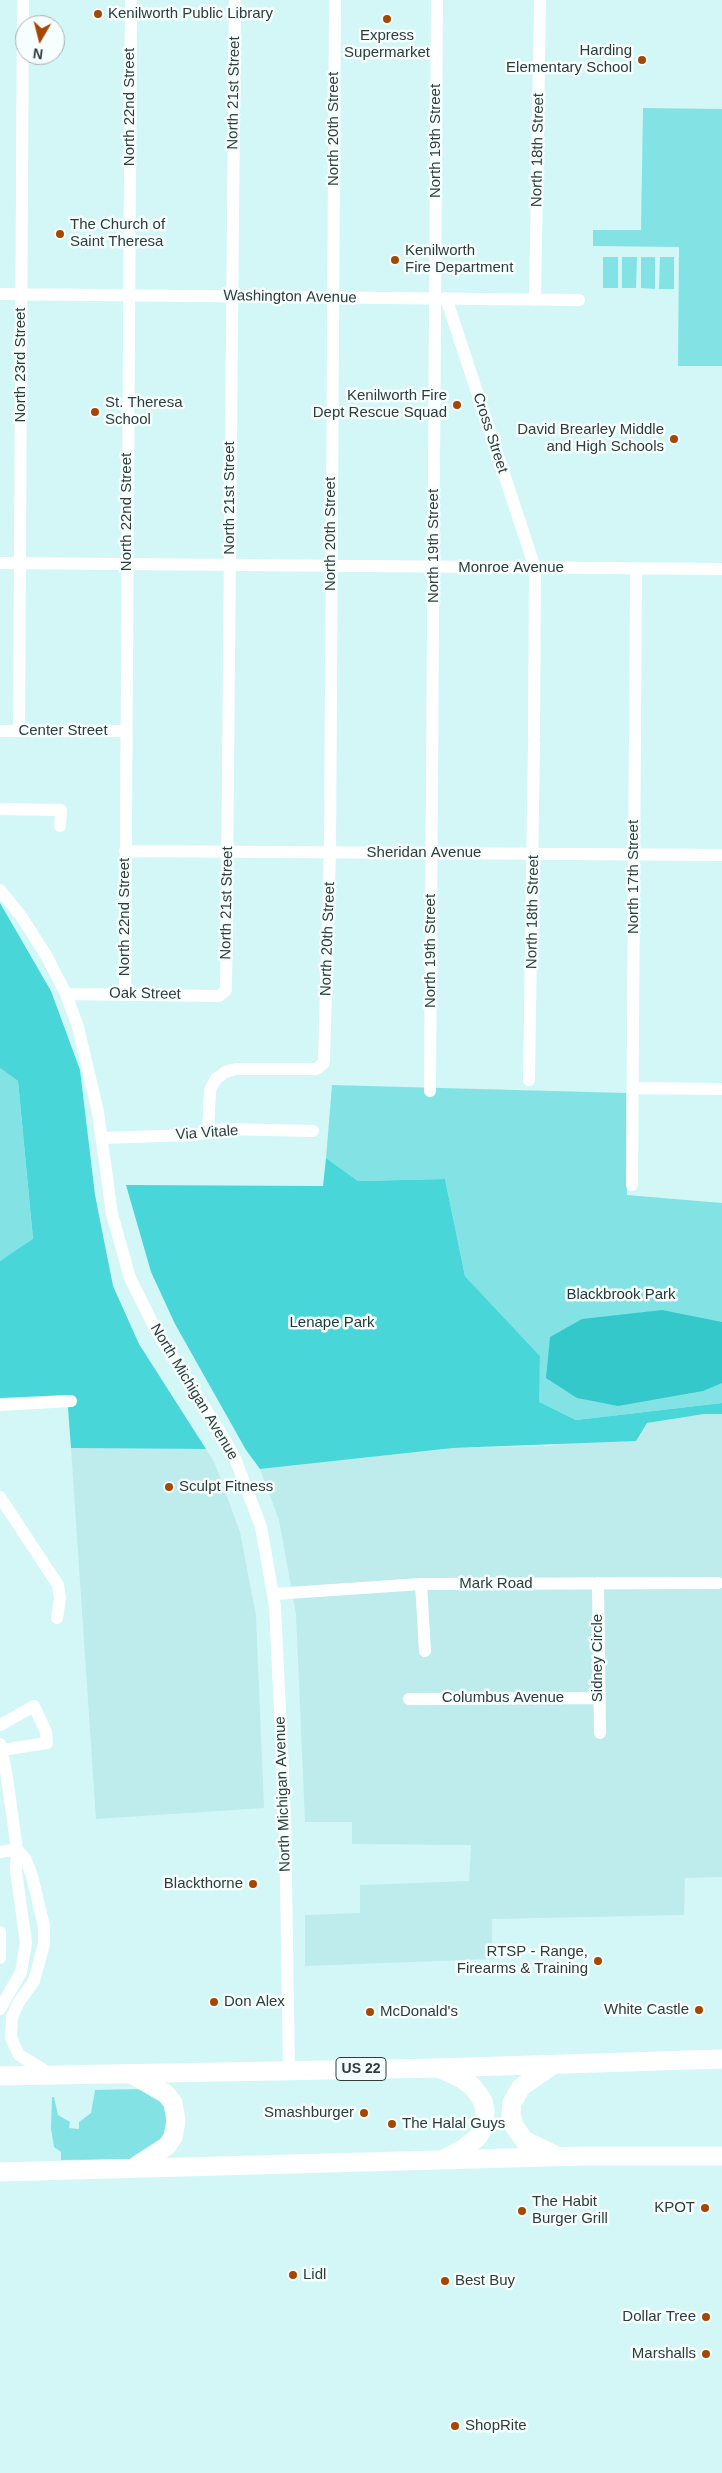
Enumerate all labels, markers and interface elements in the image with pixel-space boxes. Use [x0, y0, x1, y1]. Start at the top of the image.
place label: Kenilworth Public Library [108, 5, 273, 23]
marker: Kenilworth Public Library [92, 8, 104, 20]
marker: Express Supermarket [381, 13, 393, 25]
north arrow [15, 15, 65, 65]
place label: Express Supermarket [344, 27, 430, 62]
street label: North 21st Street [224, 36, 244, 150]
place label: Harding Elementary School [506, 42, 632, 77]
text: N [32, 45, 44, 62]
street label: North 22nd Street [121, 48, 139, 166]
marker: Harding Elementary School [636, 54, 648, 66]
street label: North 20th Street [325, 72, 343, 186]
street label: North 19th Street [427, 84, 445, 198]
street label: North 18th Street [528, 93, 548, 207]
place label: The Church of Saint Theresa [70, 216, 165, 251]
marker: The Church of Saint Theresa [54, 228, 66, 240]
place label: Kenilworth Fire Department [405, 242, 513, 277]
marker: Kenilworth Fire Department [389, 254, 401, 266]
street label: Washington Avenue [223, 287, 357, 307]
street label: North 23rd Street [12, 307, 30, 423]
place label: Kenilworth Fire Dept Rescue Squad [313, 387, 447, 422]
street label: Cross Street [469, 391, 511, 475]
place label: St. Theresa School [105, 394, 183, 429]
marker: Kenilworth Fire Dept Rescue Squad [451, 399, 463, 411]
marker: St. Theresa School [89, 406, 101, 418]
place label: David Brearley Middle and High Schools [517, 421, 664, 456]
marker: David Brearley Middle and High Schools [668, 433, 680, 445]
street label: North 21st Street [221, 441, 239, 555]
street label: North 22nd Street [118, 453, 136, 571]
street label: North 20th Street [322, 477, 340, 591]
street label: North 19th Street [425, 489, 443, 603]
street label: Monroe Avenue [458, 559, 564, 577]
street label: Center Street [18, 722, 108, 740]
street label: North 17th Street [625, 820, 643, 934]
street label: Sheridan Avenue [367, 844, 481, 862]
street label: North 21st Street [217, 846, 237, 960]
street label: North 18th Street [523, 855, 543, 969]
street label: North 22nd Street [116, 858, 134, 976]
street label: North 20th Street [317, 882, 339, 996]
street label: North 19th Street [422, 894, 440, 1008]
street label: Oak Street [109, 984, 181, 1004]
street label: Via Vitale [175, 1122, 239, 1144]
park label: Blackbrook Park [566, 1286, 676, 1304]
park label: Lenape Park [289, 1314, 375, 1332]
street label: North Michigan Avenue [146, 1321, 242, 1463]
place label: Sculpt Fitness [179, 1478, 273, 1496]
marker: Sculpt Fitness [163, 1481, 175, 1493]
street label: Mark Road [459, 1575, 533, 1593]
street label: Sidney Circle [589, 1614, 607, 1702]
street label: Columbus Avenue [442, 1689, 564, 1707]
street label: North Michigan Avenue [271, 1716, 295, 1872]
place label: Blackthorne [164, 1875, 243, 1893]
marker: Blackthorne [247, 1878, 259, 1890]
place label: RTSP - Range, Firearms & Training [457, 1943, 588, 1978]
marker: RTSP - Range, Firearms & Training [592, 1955, 604, 1967]
place label: Don Alex [224, 1993, 285, 2011]
marker: Don Alex [208, 1996, 220, 2008]
place label: White Castle [604, 2001, 689, 2019]
place label: McDonald's [380, 2003, 458, 2021]
marker: White Castle [693, 2004, 705, 2016]
marker: McDonald's [364, 2006, 376, 2018]
road number: US 22 [336, 2058, 386, 2080]
place label: Smashburger [264, 2104, 354, 2122]
marker: Smashburger [358, 2107, 370, 2119]
place label: The Halal Guys [402, 2115, 505, 2133]
marker: The Halal Guys [386, 2118, 398, 2130]
place label: The Habit Burger Grill [532, 2193, 608, 2228]
place label: KPOT [654, 2199, 695, 2217]
marker: KPOT [699, 2202, 711, 2214]
marker: The Habit Burger Grill [516, 2205, 528, 2217]
place label: Lidl [303, 2266, 326, 2284]
marker: Lidl [287, 2269, 299, 2281]
place label: Best Buy [455, 2272, 515, 2290]
marker: Best Buy [439, 2275, 451, 2287]
place label: Dollar Tree [622, 2308, 696, 2326]
marker: Dollar Tree [700, 2311, 712, 2323]
place label: Marshalls [632, 2345, 696, 2363]
marker: Marshalls [700, 2348, 712, 2360]
place label: ShopRite [465, 2417, 527, 2435]
marker: ShopRite [449, 2420, 461, 2432]

